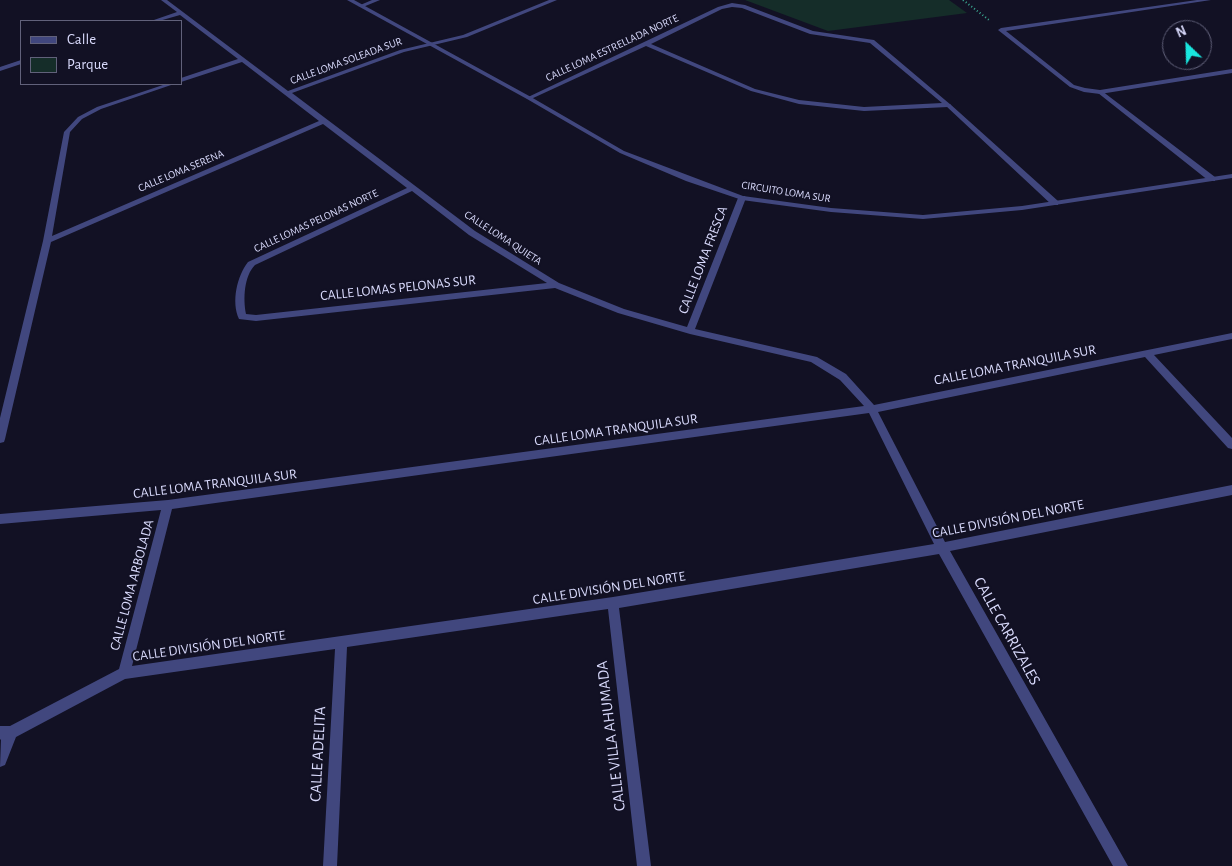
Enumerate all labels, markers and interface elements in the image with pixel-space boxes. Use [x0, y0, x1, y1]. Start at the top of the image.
street label: CALLE LOMA ESTRELLADA NORTE [544, 11, 680, 85]
legend [20, 20, 182, 85]
north arrow [1162, 20, 1212, 70]
text: N [1174, 24, 1189, 41]
text: Calle [67, 32, 96, 47]
street label: CALLE LOMA SOLEADA SUR [288, 35, 404, 87]
text: Parque [67, 57, 108, 72]
street label: CALLE LOMA SERENA [136, 147, 226, 195]
street label: CIRCUITO LOMA SUR [741, 178, 831, 206]
street label: CALLE LOMAS PELONAS NORTE [252, 186, 380, 256]
street label: CALLE LOMA FRESCA [675, 204, 731, 316]
street label: CALLE LOMA QUIETA [462, 208, 544, 268]
street label: CALLE LOMAS PELONAS SUR [319, 271, 477, 305]
street label: CALLE LOMA TRANQUILA SUR [933, 341, 1097, 389]
street label: CALLE LOMA TRANQUILA SUR [533, 410, 699, 450]
street label: CALLE LOMA TRANQUILA SUR [132, 466, 298, 502]
street label: CALLE DIVISIÓN DEL NORTE [931, 496, 1085, 542]
street label: CALLE LOMA ARBOLADA [106, 518, 158, 652]
street label: CALLE DIVISIÓN DEL NORTE [532, 568, 686, 608]
street label: CALLE CARRIZALES [969, 574, 1045, 688]
street label: CALLE DIVISIÓN DEL NORTE [131, 627, 287, 665]
street label: CALLE VILLA AHUMADA [592, 660, 630, 812]
street label: CALLE ADELITA [306, 706, 330, 802]

